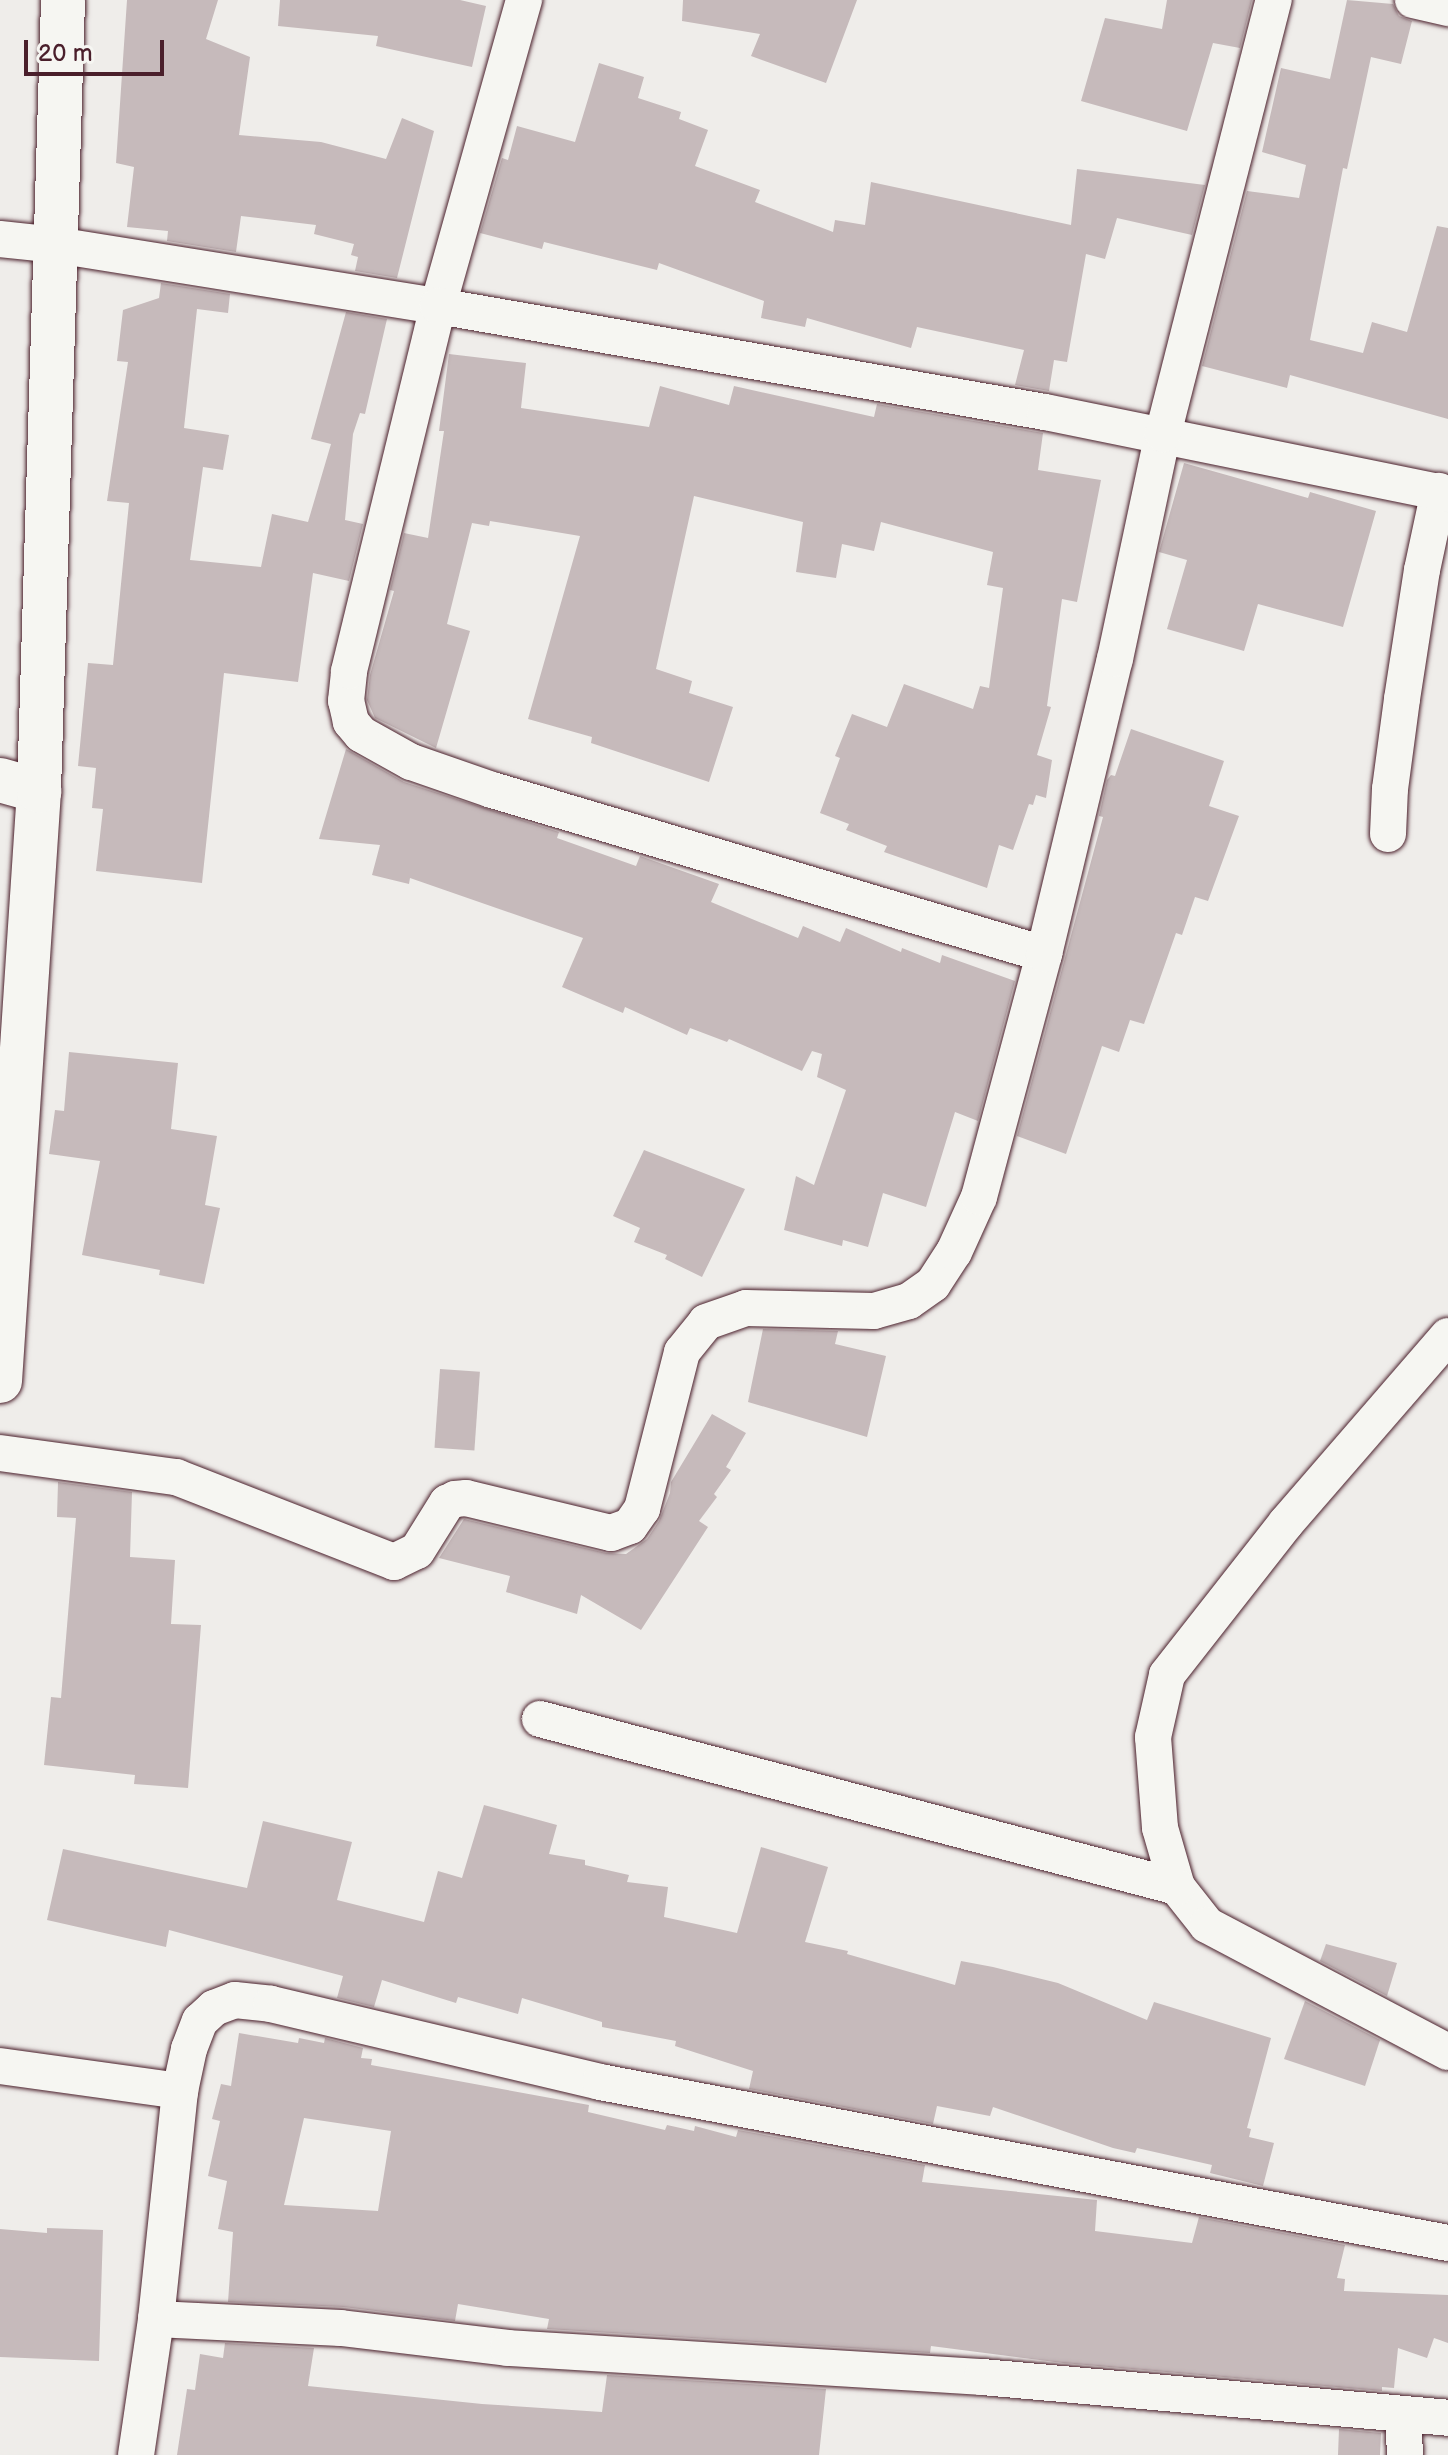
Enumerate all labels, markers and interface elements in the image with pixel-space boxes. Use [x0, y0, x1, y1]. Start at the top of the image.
scale bar [28, 24, 168, 74]
text: 20 m [38, 39, 93, 68]

